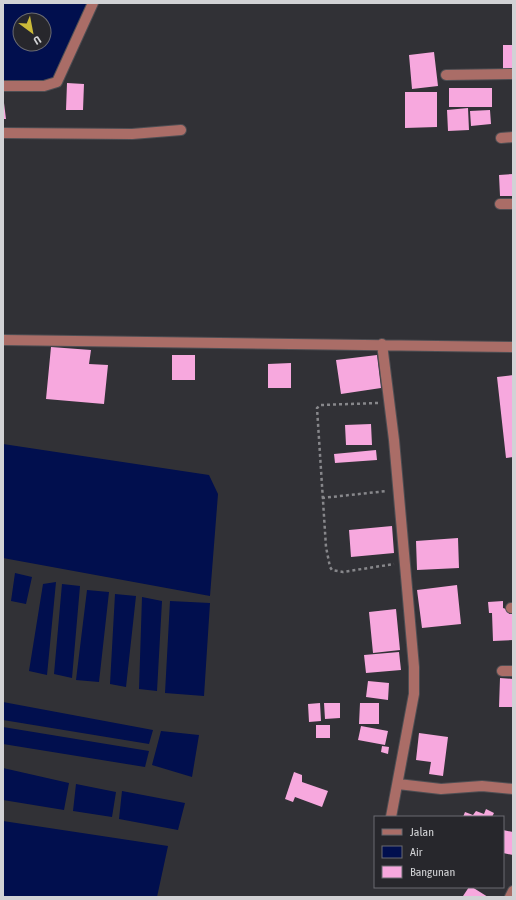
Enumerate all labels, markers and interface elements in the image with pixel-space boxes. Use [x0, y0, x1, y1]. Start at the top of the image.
north arrow [12, 12, 52, 52]
text: U [31, 34, 43, 47]
legend [374, 816, 504, 888]
text: Jalan [410, 825, 434, 839]
text: Air [410, 845, 423, 859]
text: Bangunan [410, 865, 455, 879]

